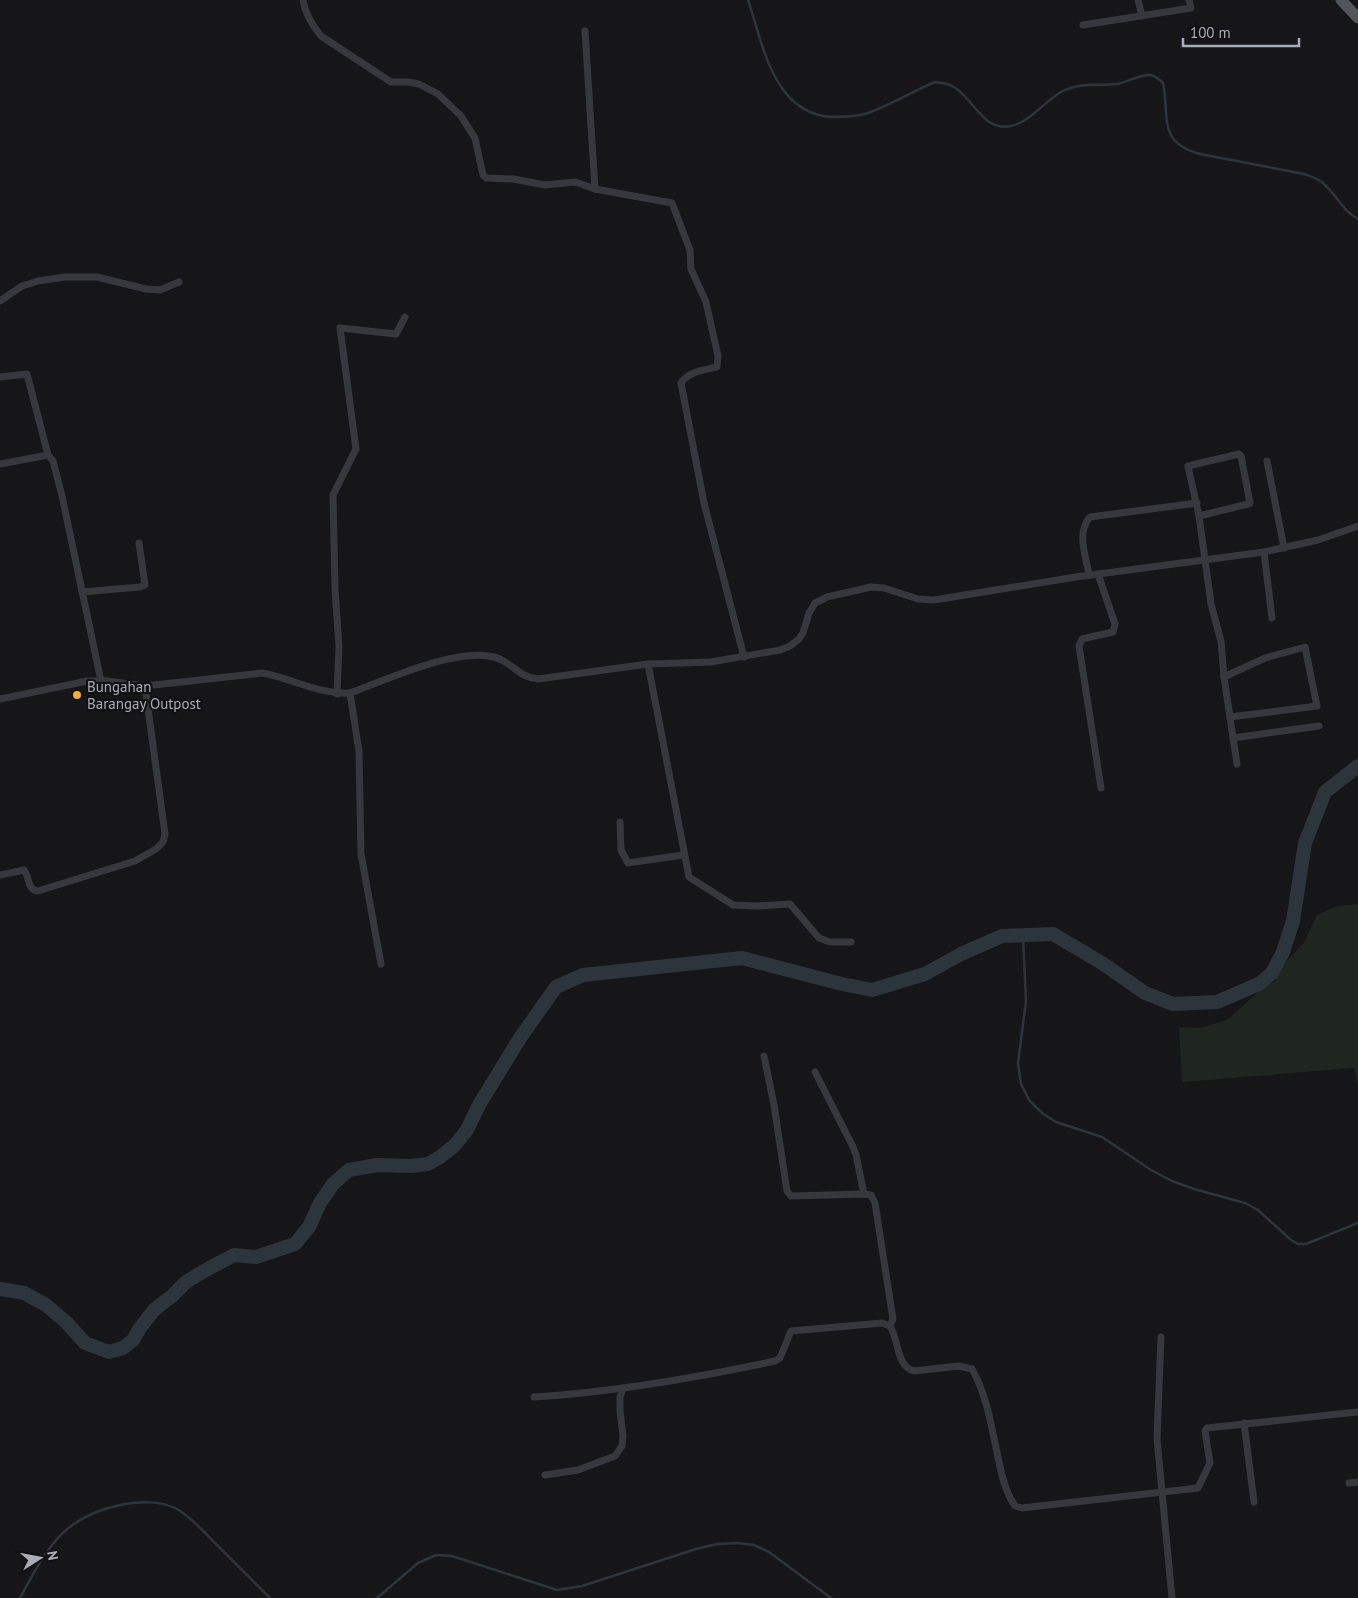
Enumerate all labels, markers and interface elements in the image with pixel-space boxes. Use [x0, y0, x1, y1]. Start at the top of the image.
scale bar [1183, 15, 1299, 47]
text: 100 m [1190, 23, 1231, 42]
place label: Bungahan Barangay Outpost [87, 677, 201, 713]
marker: Bungahan Barangay Outpost [71, 689, 83, 701]
north arrow [15, 1533, 65, 1583]
text: N [43, 1549, 62, 1562]

